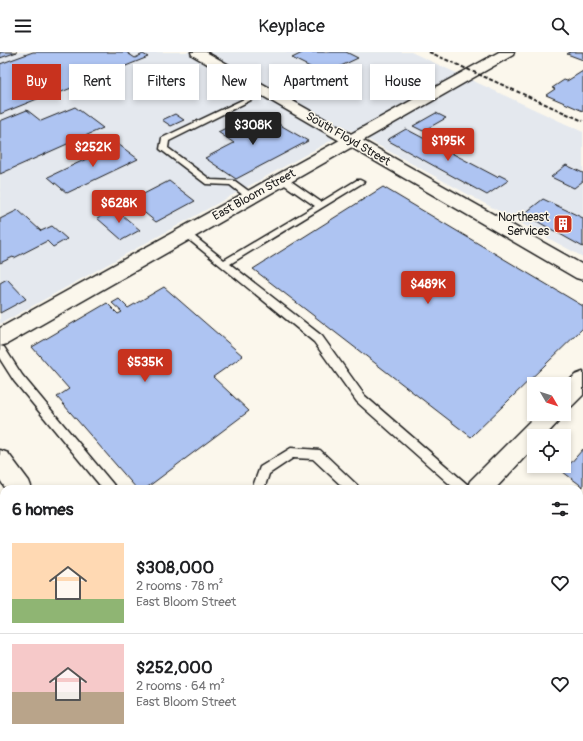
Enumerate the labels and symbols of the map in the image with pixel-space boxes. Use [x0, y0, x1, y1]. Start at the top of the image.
street label: South Floyd Street [303, 109, 393, 169]
pin: $308K [225, 112, 281, 146]
pin: $195K [420, 128, 476, 162]
pin: $252K [65, 134, 121, 168]
street label: East Bloom Street [210, 166, 298, 224]
pin: $628K [91, 190, 147, 224]
place label: Northeast Services [498, 210, 550, 239]
building icon: Northeast Services [552, 213, 574, 235]
pin: $489K [400, 271, 456, 305]
pin: $535K [117, 349, 173, 383]
north arrow [527, 377, 571, 421]

